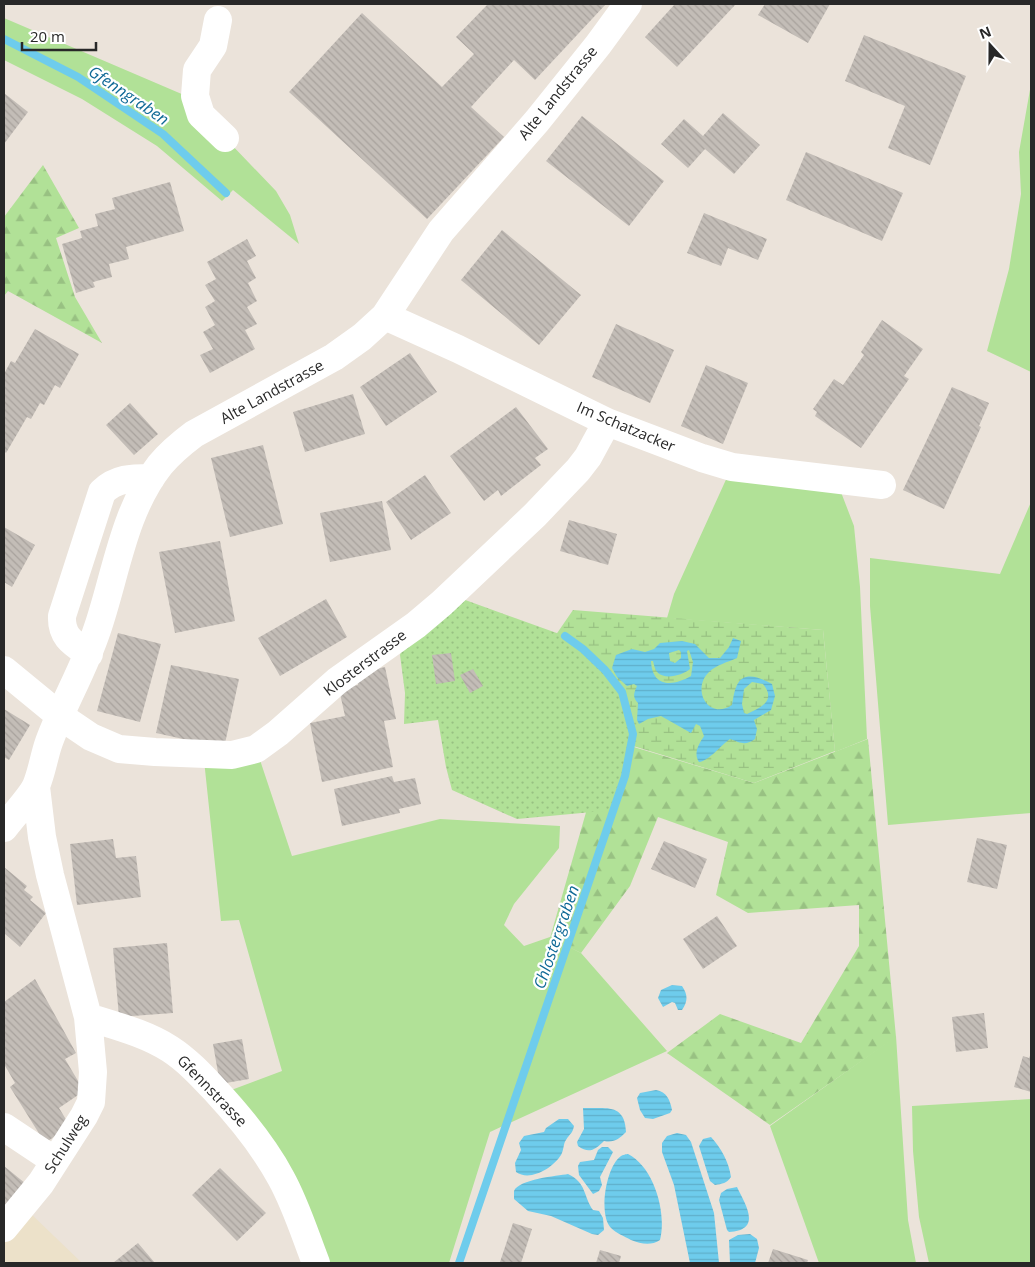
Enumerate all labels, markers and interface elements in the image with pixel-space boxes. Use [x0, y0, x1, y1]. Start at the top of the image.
scale bar [22, 20, 96, 52]
north arrow [965, 20, 1015, 70]
text: N [976, 21, 994, 43]
text: 20 m [30, 26, 65, 46]
street label: Alte Landstrasse [513, 41, 601, 143]
water label: Gfenngraben [85, 60, 173, 130]
street label: Alte Landstrasse [216, 354, 327, 428]
street label: Im Schatzacker [574, 396, 679, 456]
street label: Klosterstrasse [319, 625, 410, 700]
water label: Chlostergraben [528, 882, 584, 992]
street label: Gfennstrasse [173, 1050, 252, 1131]
street label: Schulweg [39, 1110, 91, 1177]

